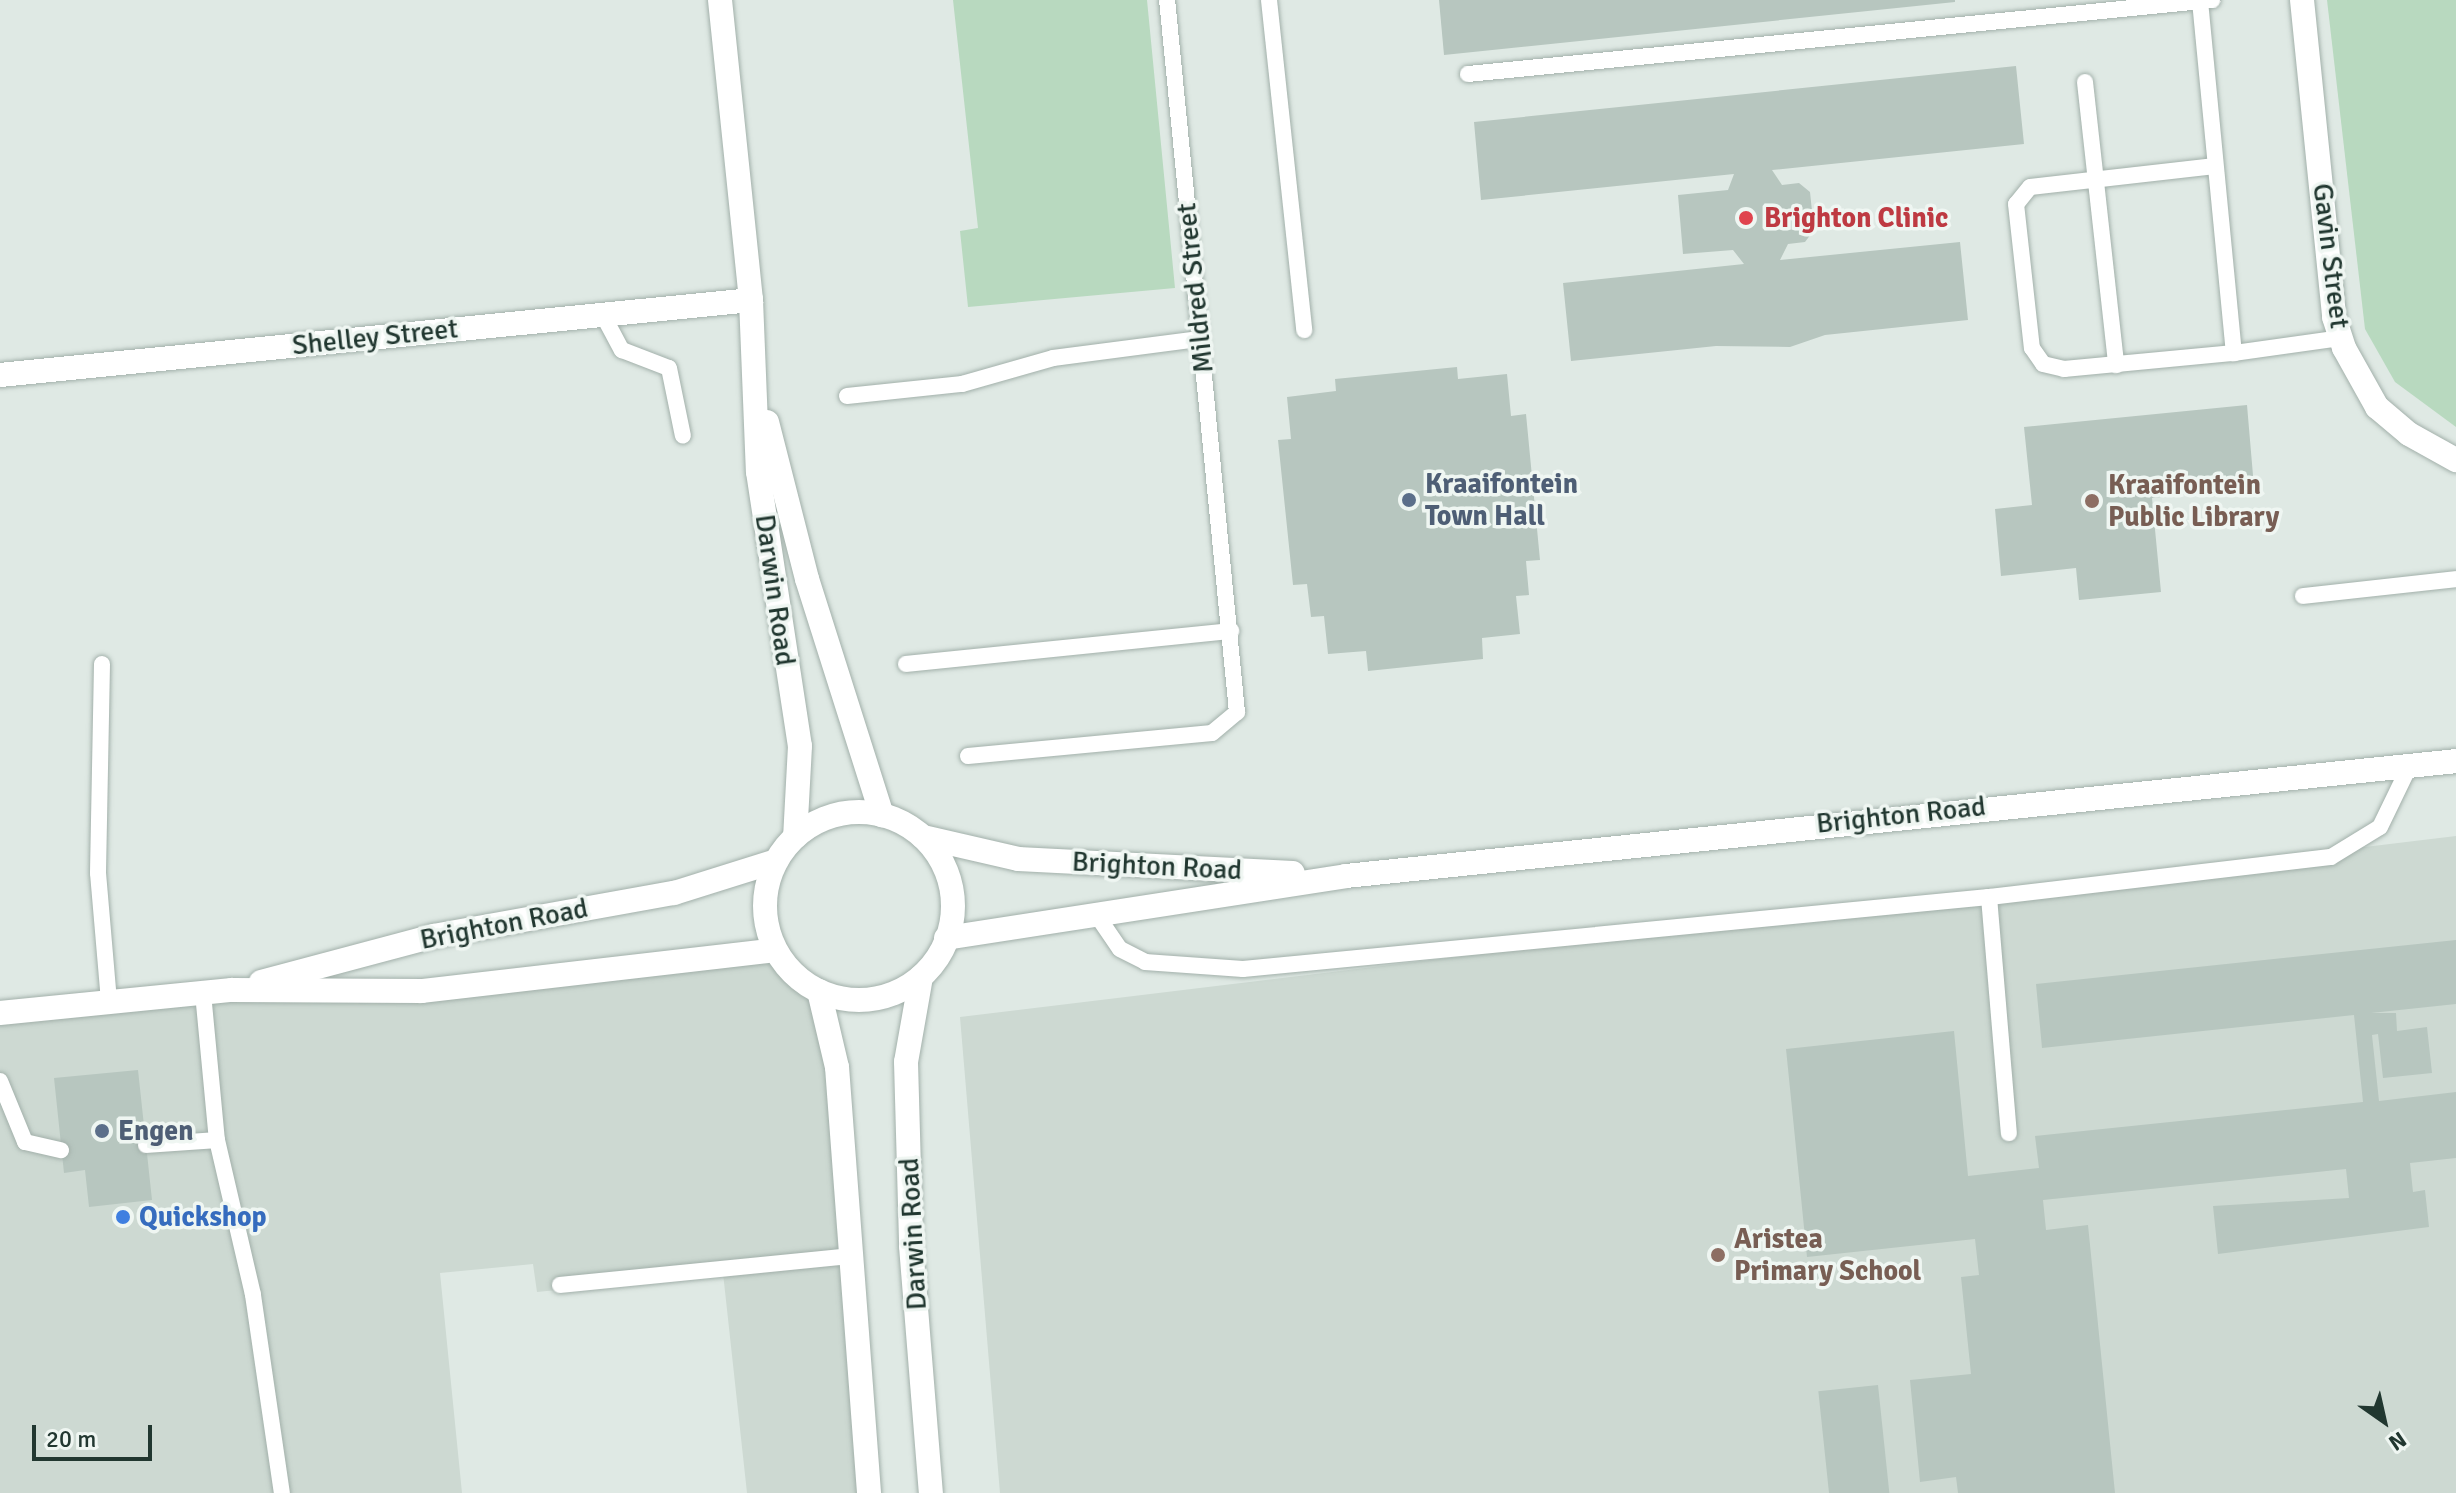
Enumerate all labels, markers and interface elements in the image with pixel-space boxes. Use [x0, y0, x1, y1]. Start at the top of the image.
street label: Gavin Street [2305, 181, 2357, 331]
street label: Mildred Street [1169, 201, 1221, 375]
place label: Brighton Clinic [1764, 201, 1948, 235]
marker: Brighton Clinic [1735, 207, 1757, 229]
street label: Shelley Street [290, 312, 460, 362]
place label: Kraaifontein Town Hall [1425, 467, 1578, 533]
place label: Kraaifontein Public Library [2108, 468, 2280, 534]
marker: Kraaifontein Town Hall [1400, 491, 1418, 509]
marker: Kraaifontein Public Library [2083, 492, 2101, 510]
street label: Darwin Road [748, 512, 802, 668]
street label: Brighton Road [1815, 789, 1987, 841]
street label: Brighton Road [1071, 845, 1243, 887]
street label: Brighton Road [417, 891, 591, 957]
place label: Engen [118, 1114, 194, 1148]
marker: Engen [93, 1122, 111, 1140]
street label: Darwin Road [892, 1157, 934, 1311]
place label: Quickshop [139, 1200, 267, 1234]
marker: Quickshop [114, 1208, 132, 1226]
place label: Aristea Primary School [1734, 1222, 1921, 1288]
marker: Aristea Primary School [1709, 1246, 1727, 1264]
north arrow [2344, 1381, 2424, 1461]
scale bar [36, 1409, 156, 1459]
text: 20 m [46, 1424, 96, 1454]
text: N [2384, 1426, 2412, 1457]

